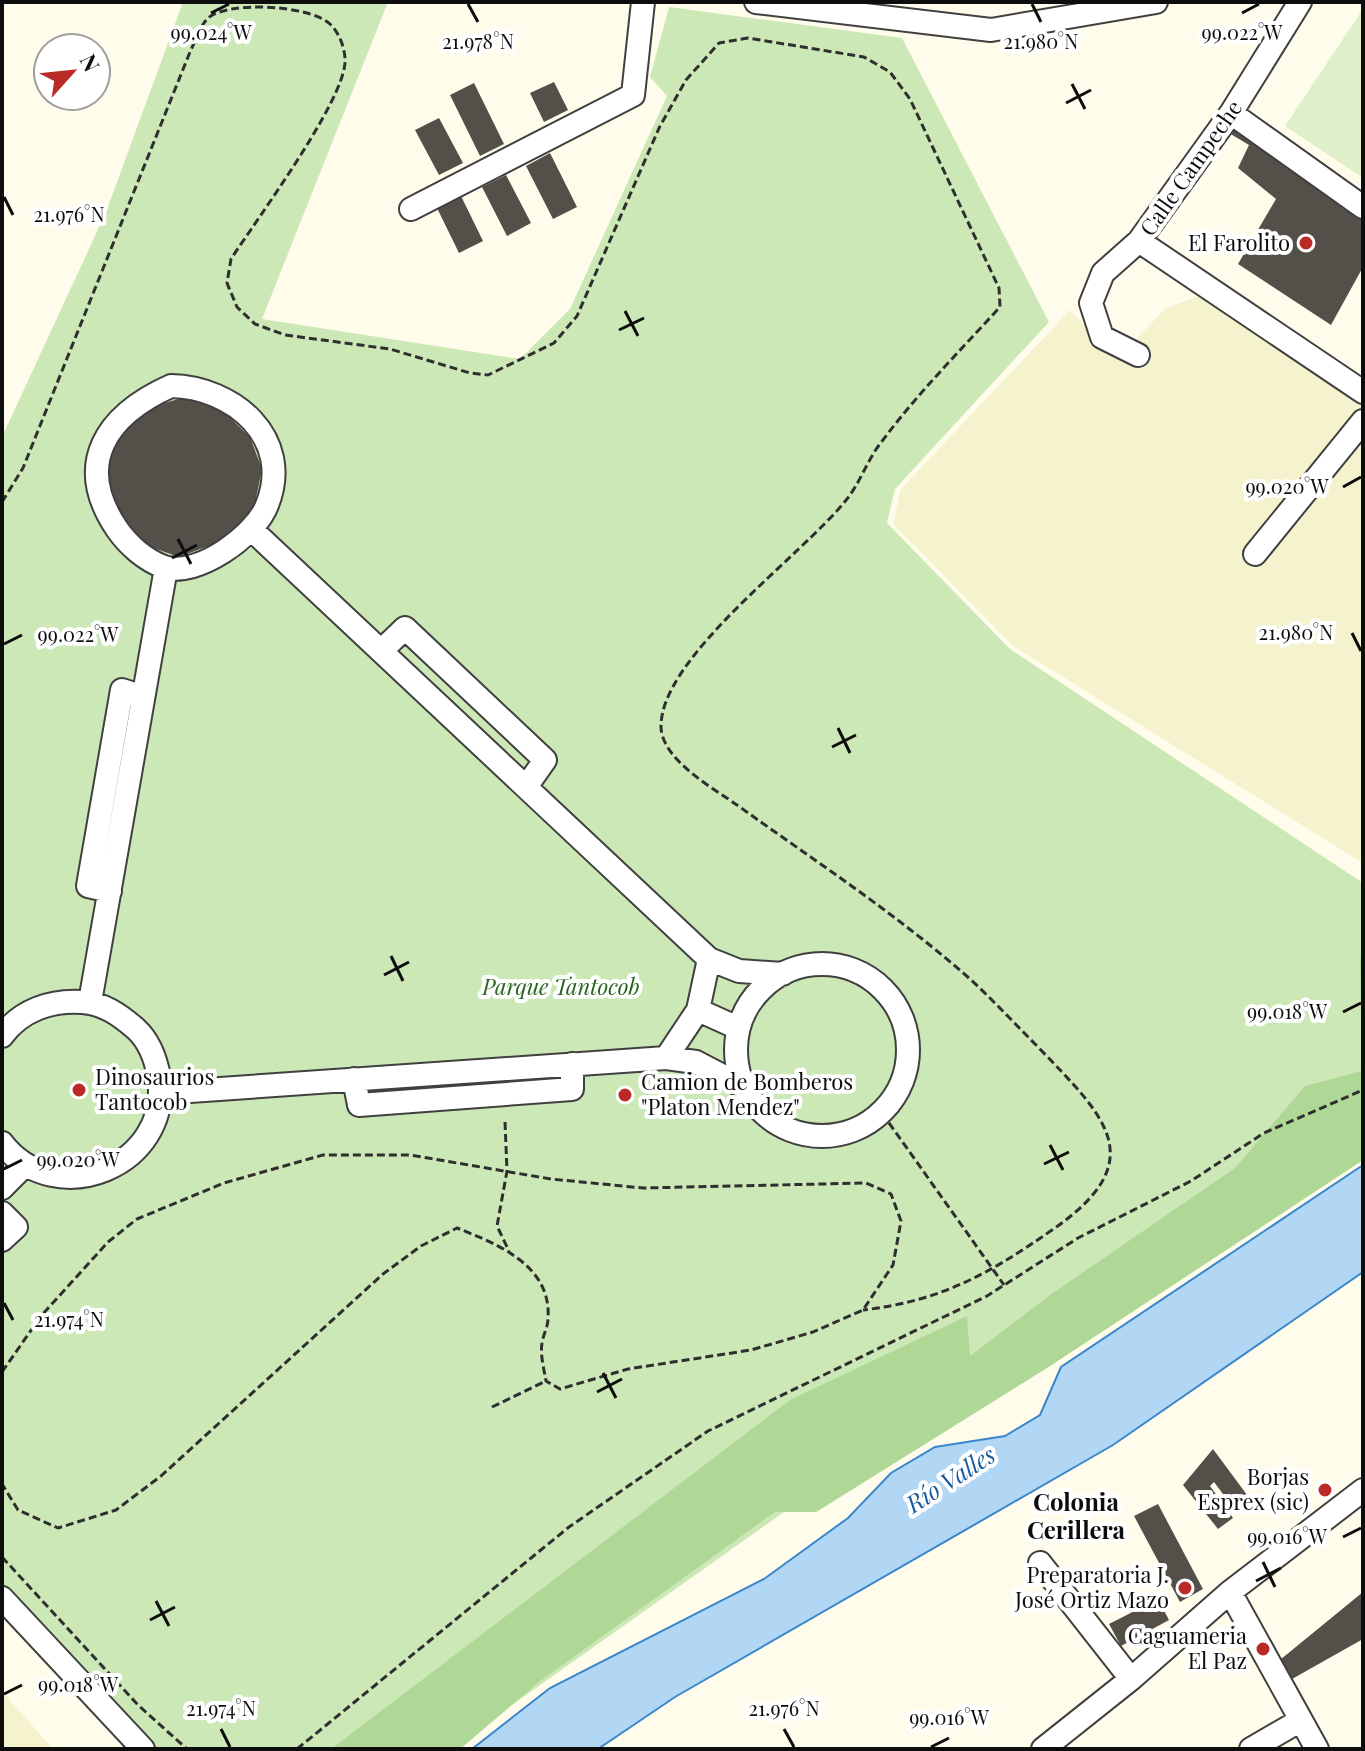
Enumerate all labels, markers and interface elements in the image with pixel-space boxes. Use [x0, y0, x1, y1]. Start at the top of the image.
text: 99.024°W [170, 18, 252, 45]
text: 99.022°W [1202, 18, 1283, 45]
text: 21.978°N [442, 27, 514, 54]
text: 21.980°N [1004, 27, 1078, 54]
north arrow [32, 32, 112, 112]
text: N [74, 49, 108, 76]
street label: Calle Campeche [1132, 94, 1248, 241]
text: 21.976°N [33, 200, 105, 227]
place label: El Farolito [1188, 227, 1290, 257]
marker: El Farolito [1297, 234, 1315, 252]
text: 99.020°W [1245, 472, 1329, 499]
text: 21.980°N [1259, 618, 1333, 645]
text: 99.022°W [38, 620, 119, 647]
park label: Parque Tantocob [481, 971, 640, 1001]
text: 99.018°W [1247, 997, 1328, 1024]
place label: Dinosaurios Tantocob [95, 1061, 214, 1116]
place label: Camion de Bomberos "Platon Mendez" [641, 1066, 853, 1121]
marker: Dinosaurios Tantocob [70, 1081, 88, 1099]
marker: Camion de Bomberos "Platon Mendez" [616, 1086, 634, 1104]
text: 99.020°W [36, 1145, 120, 1172]
text: 21.974°N [34, 1305, 104, 1332]
water label: Río Valles [898, 1438, 1001, 1520]
place label: Borjas Esprex (sic) [1197, 1461, 1309, 1516]
marker: Borjas Esprex (sic) [1316, 1481, 1334, 1499]
district label: Colonia Cerillera [1027, 1485, 1126, 1545]
text: 99.016°W [1247, 1522, 1328, 1549]
place label: Preparatoria J. José Ortiz Mazo [1014, 1559, 1169, 1614]
marker: Preparatoria J. José Ortiz Mazo [1176, 1579, 1194, 1597]
place label: Caguameria El Paz [1128, 1620, 1247, 1675]
marker: Caguameria El Paz [1254, 1640, 1272, 1658]
text: 99.018°W [38, 1670, 119, 1697]
text: 21.974°N [186, 1694, 256, 1721]
text: 21.976°N [748, 1694, 820, 1721]
text: 99.016°W [909, 1703, 990, 1730]

